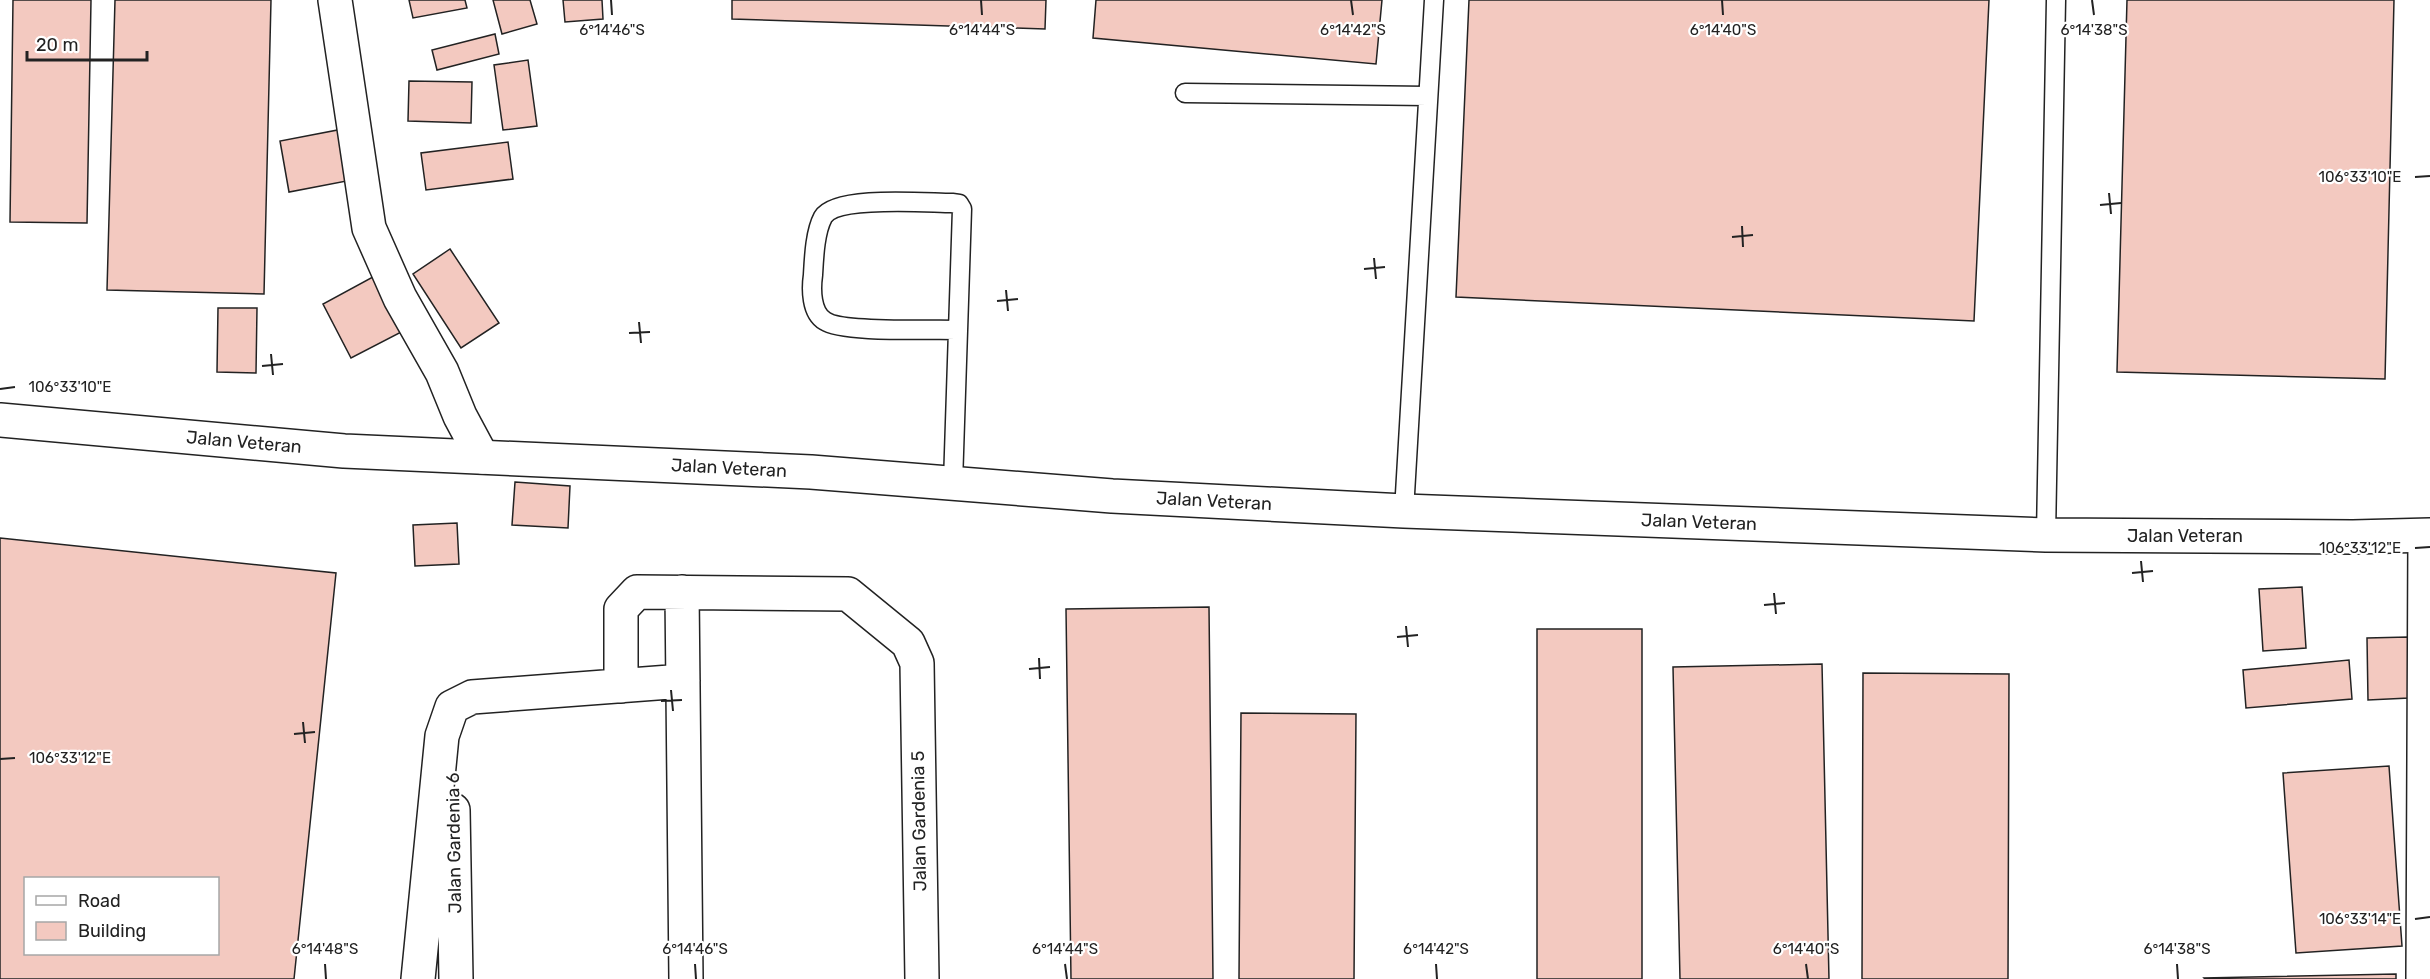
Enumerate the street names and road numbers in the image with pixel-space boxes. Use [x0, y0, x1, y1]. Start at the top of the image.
street label: Jalan Veteran [185, 426, 303, 458]
street label: Jalan Veteran [671, 454, 787, 482]
street label: Jalan Veteran [1156, 487, 1272, 515]
street label: Jalan Veteran [1641, 509, 1757, 535]
street label: Jalan Veteran [2127, 525, 2243, 547]
street label: Jalan Gardenia 5 [907, 750, 931, 892]
street label: Jalan Gardenia 6 [442, 772, 466, 914]

